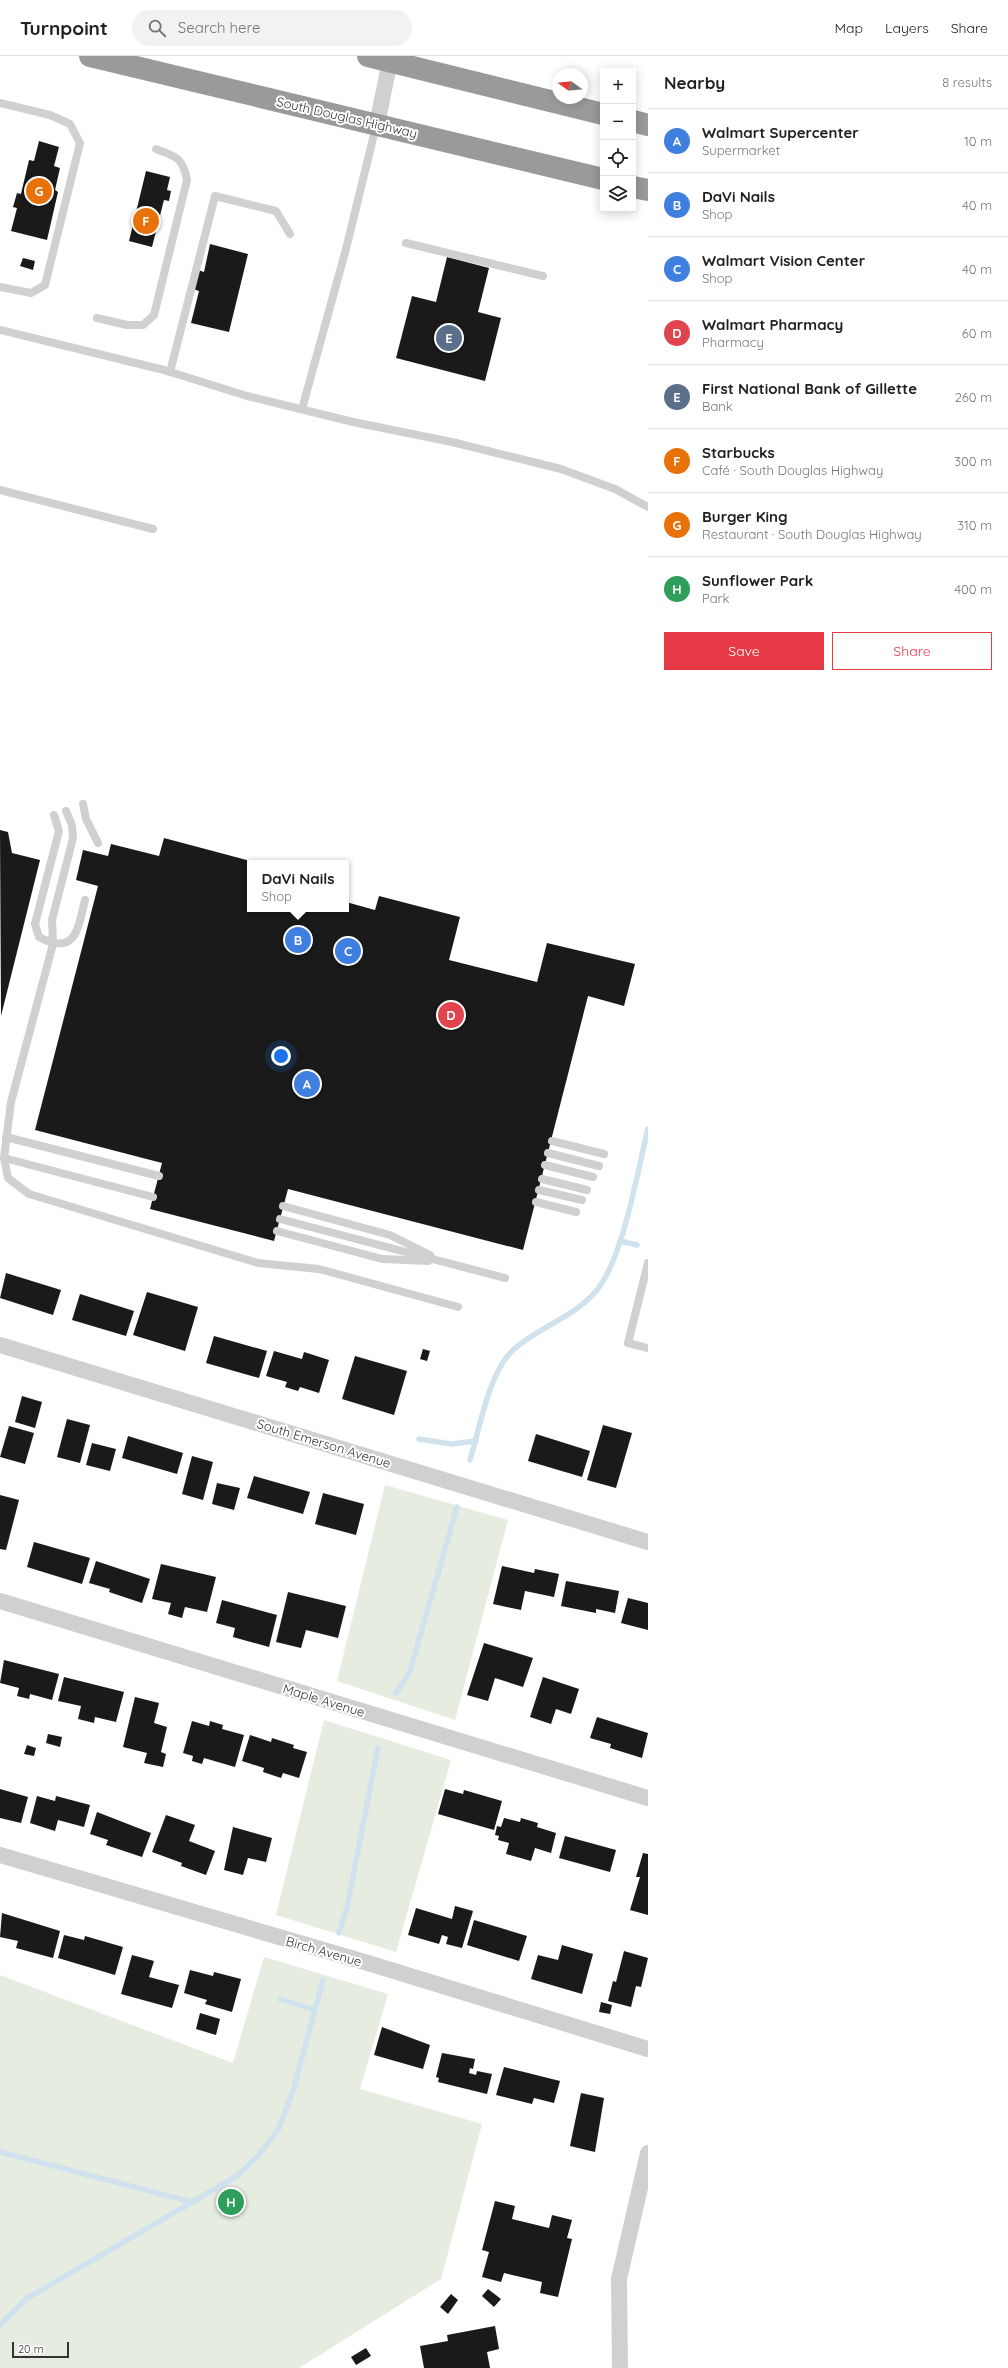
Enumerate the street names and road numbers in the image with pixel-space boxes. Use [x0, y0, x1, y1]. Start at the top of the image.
street label: South Douglas Highway [275, 93, 419, 141]
street label: South Emerson Avenue [255, 1415, 393, 1471]
street label: Maple Avenue [281, 1680, 367, 1720]
street label: Birch Avenue [284, 1933, 364, 1969]

